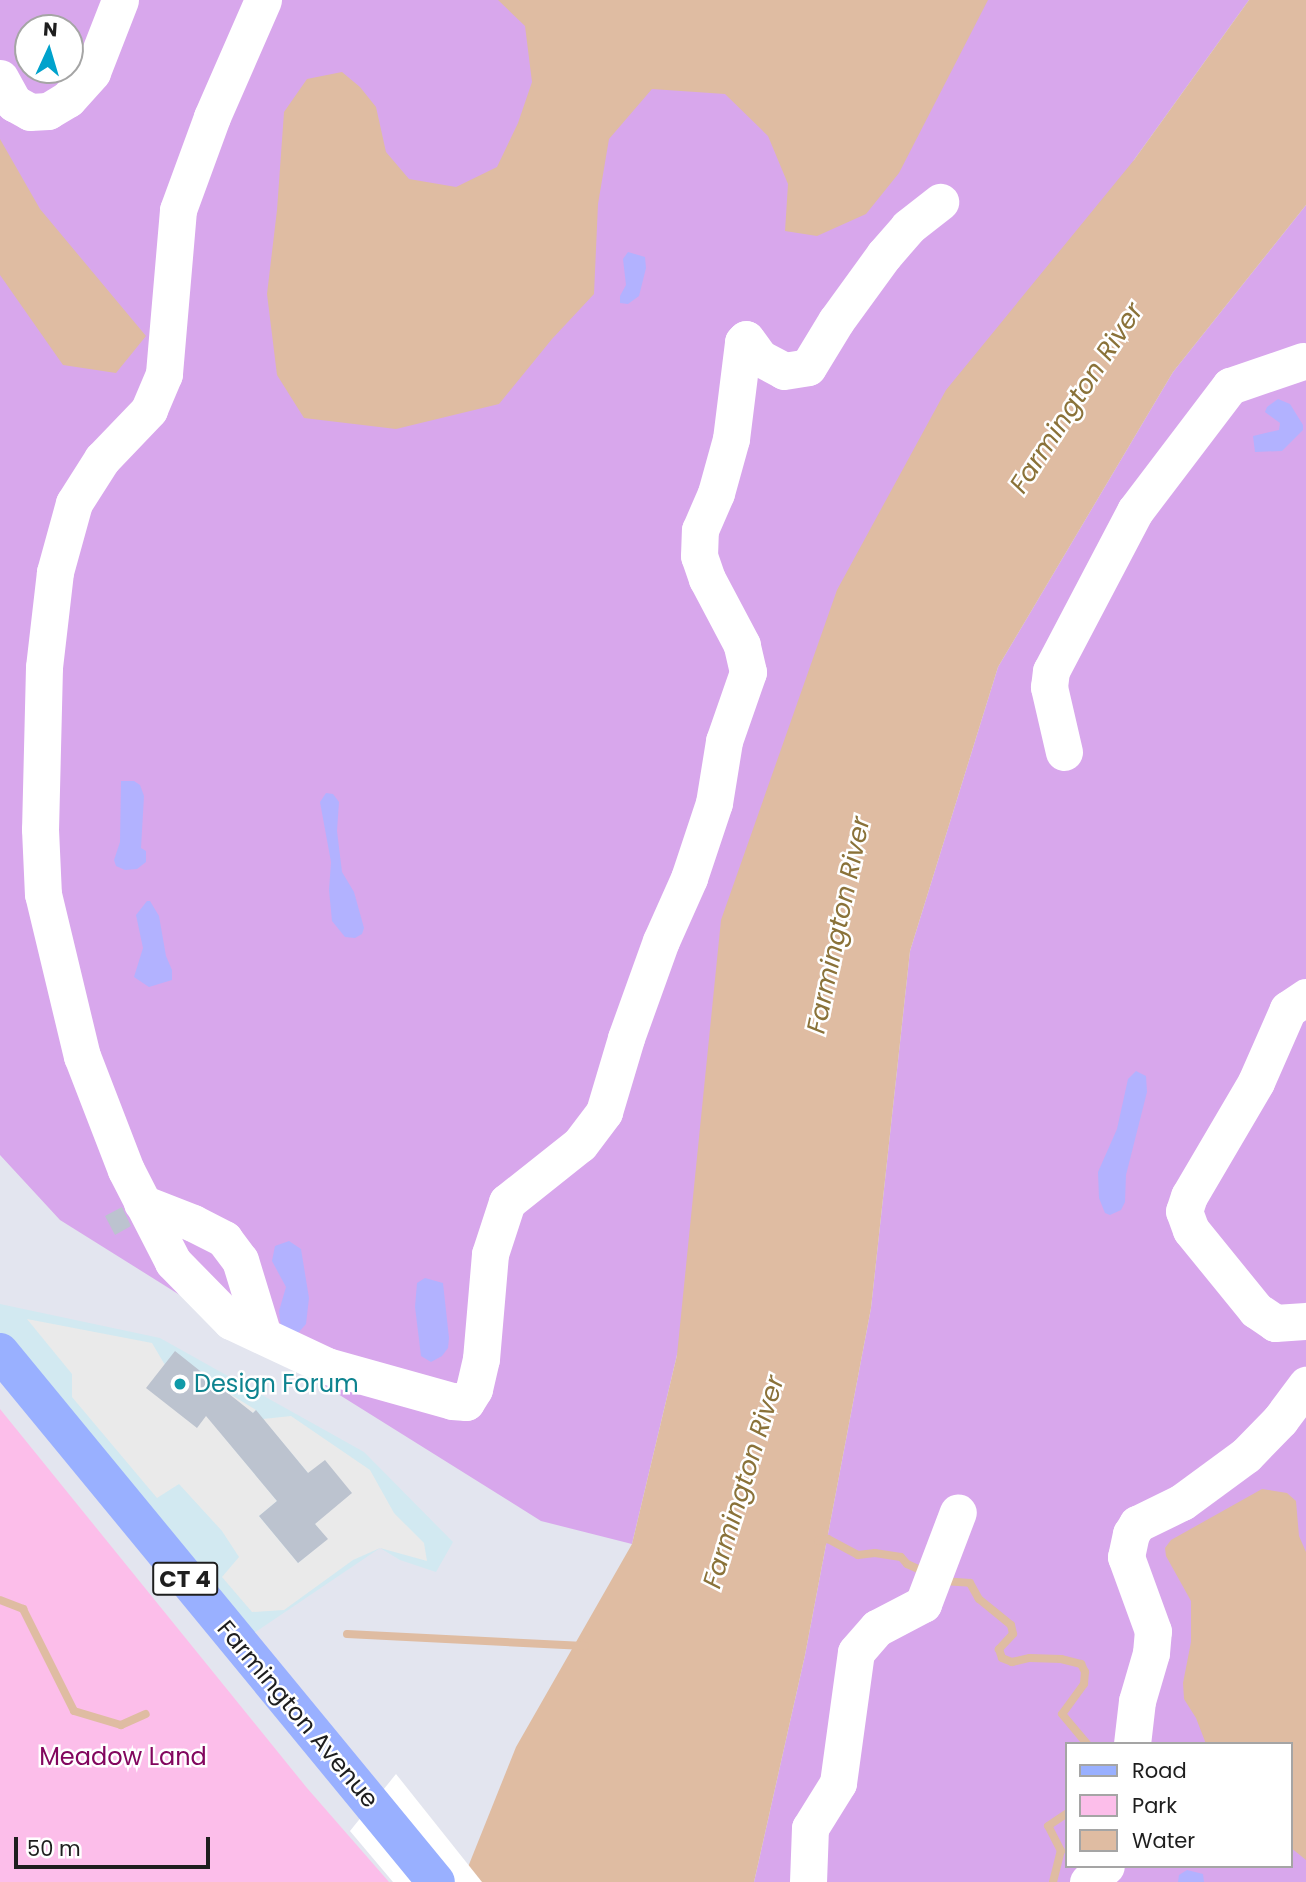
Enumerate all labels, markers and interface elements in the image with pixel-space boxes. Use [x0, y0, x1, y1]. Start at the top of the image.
north arrow [14, 14, 84, 84]
text: N [42, 16, 58, 44]
water label: Farmington River [1004, 297, 1150, 499]
water label: Farmington River [801, 814, 877, 1036]
place label: Design Forum [194, 1370, 359, 1398]
water label: Farmington River [697, 1372, 791, 1592]
marker: Design Forum [172, 1376, 188, 1392]
road number: CT 4 [152, 1560, 218, 1598]
street label: Farmington Avenue [211, 1615, 385, 1813]
legend [1064, 1742, 1292, 1868]
park label: Meadow Land [39, 1743, 207, 1771]
text: Road [1132, 1756, 1187, 1785]
text: Park [1132, 1791, 1177, 1820]
scale bar [18, 1822, 214, 1866]
text: Water [1132, 1826, 1195, 1855]
text: 50 m [27, 1834, 81, 1863]

